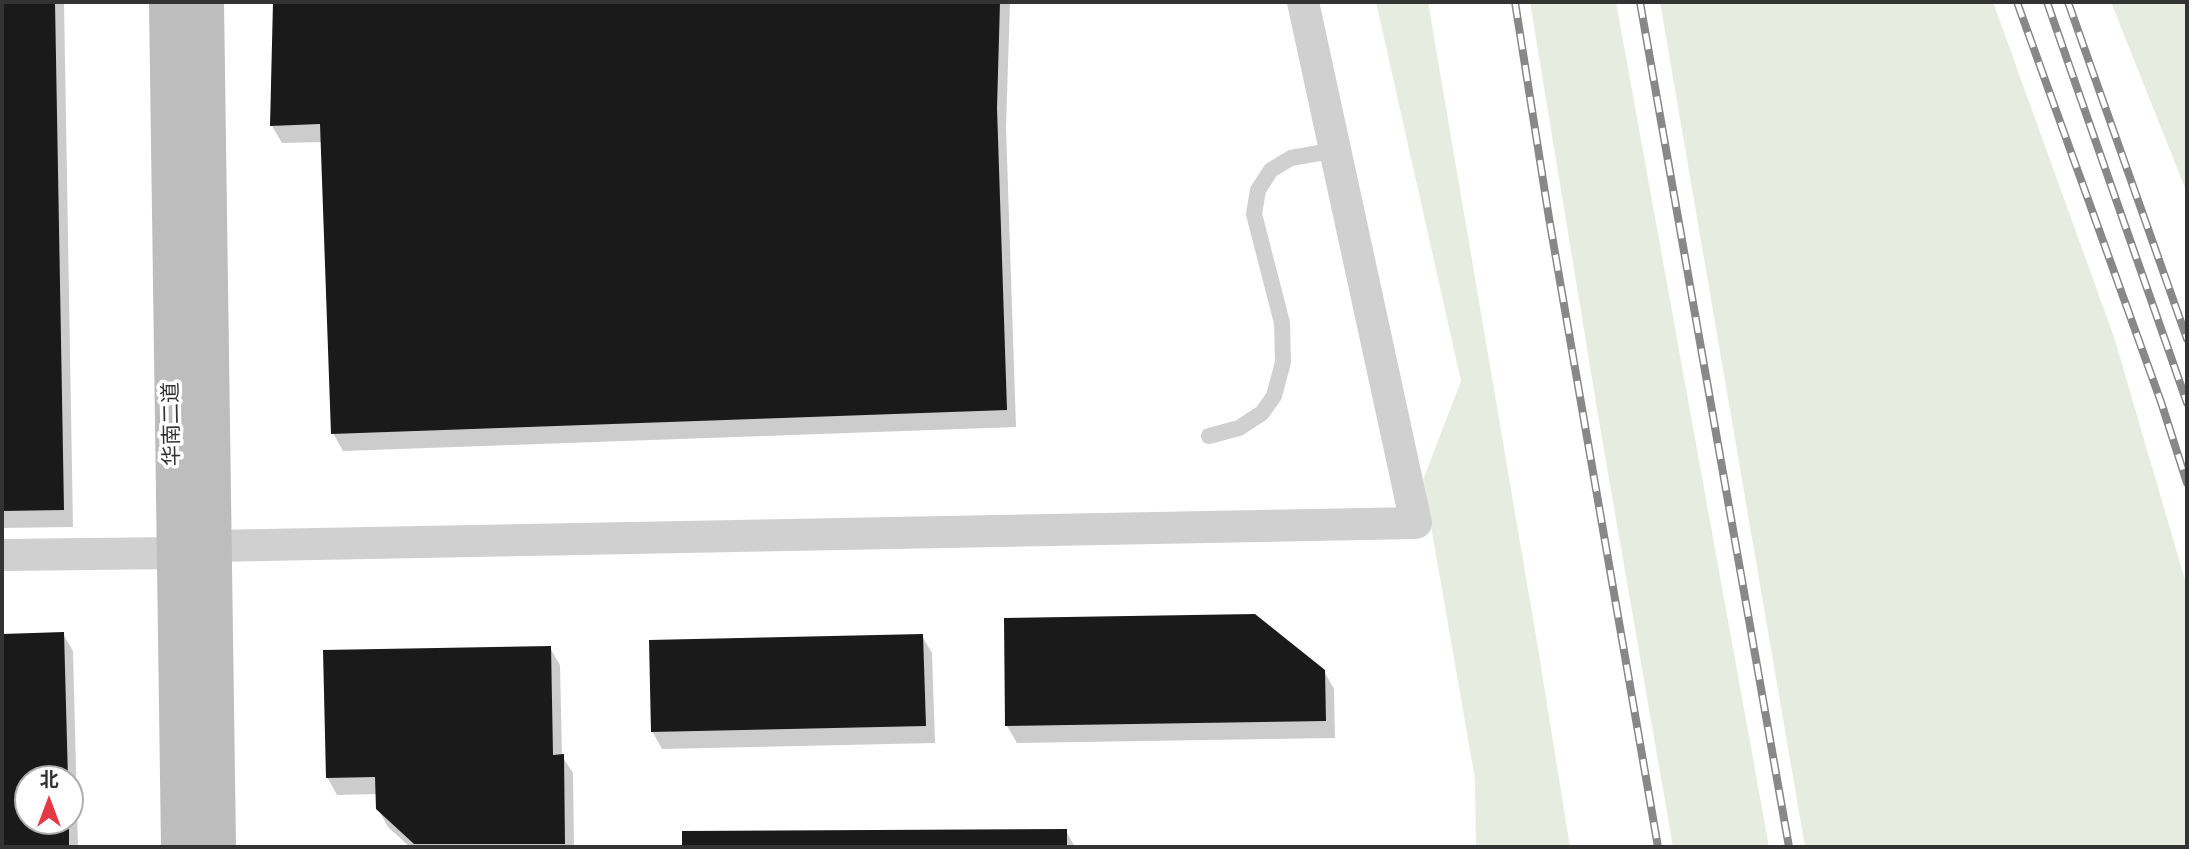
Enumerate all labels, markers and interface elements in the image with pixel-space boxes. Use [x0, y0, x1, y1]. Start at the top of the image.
street label: 华南二道 [161, 382, 187, 466]
north arrow [14, 765, 84, 835]
text: 北 [39, 769, 59, 793]

